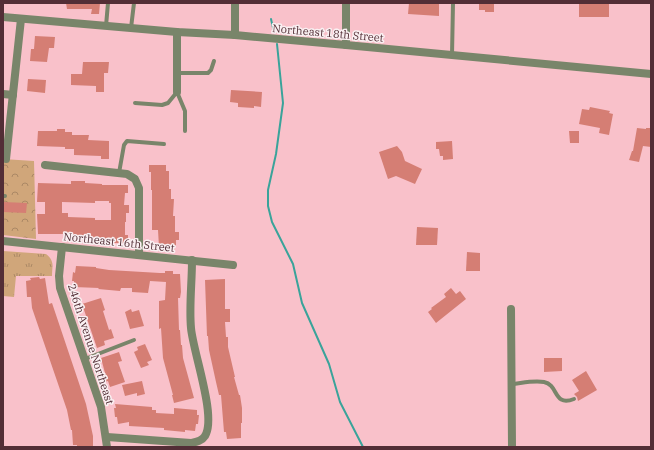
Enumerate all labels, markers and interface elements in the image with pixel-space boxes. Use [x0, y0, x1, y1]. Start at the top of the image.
street label: Northeast 18th Street [272, 21, 384, 45]
street label: Northeast 16th Street [63, 229, 175, 255]
street label: 246th Avenue Northeast [65, 282, 117, 406]

